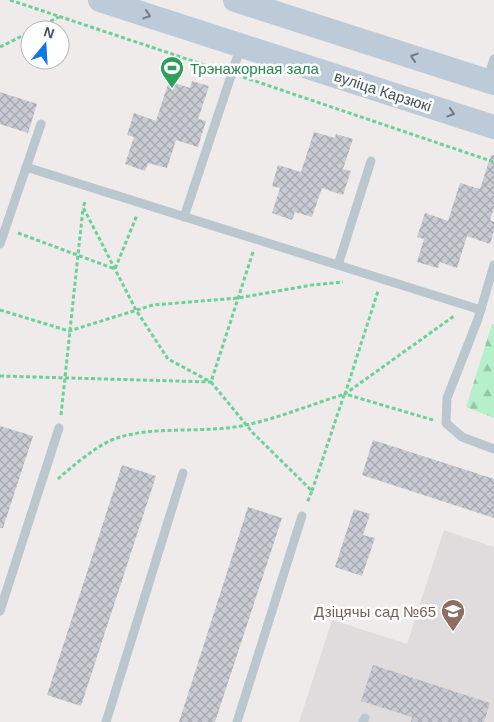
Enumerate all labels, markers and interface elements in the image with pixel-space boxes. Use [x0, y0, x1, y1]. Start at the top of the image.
one-way arrow [142, 9, 150, 19]
north arrow [20, 20, 70, 70]
text: N [42, 23, 56, 42]
one-way arrow [411, 53, 419, 63]
sports icon: Трэнажорная зала [159, 55, 185, 89]
place label: Трэнажорная зала [190, 60, 320, 77]
street label: вуліца Карзюкі [332, 67, 434, 115]
one-way arrow [447, 108, 455, 118]
school or university icon: Дзіцячы сад №65 [440, 598, 466, 632]
place label: Дзіцячы сад №65 [314, 603, 436, 620]

